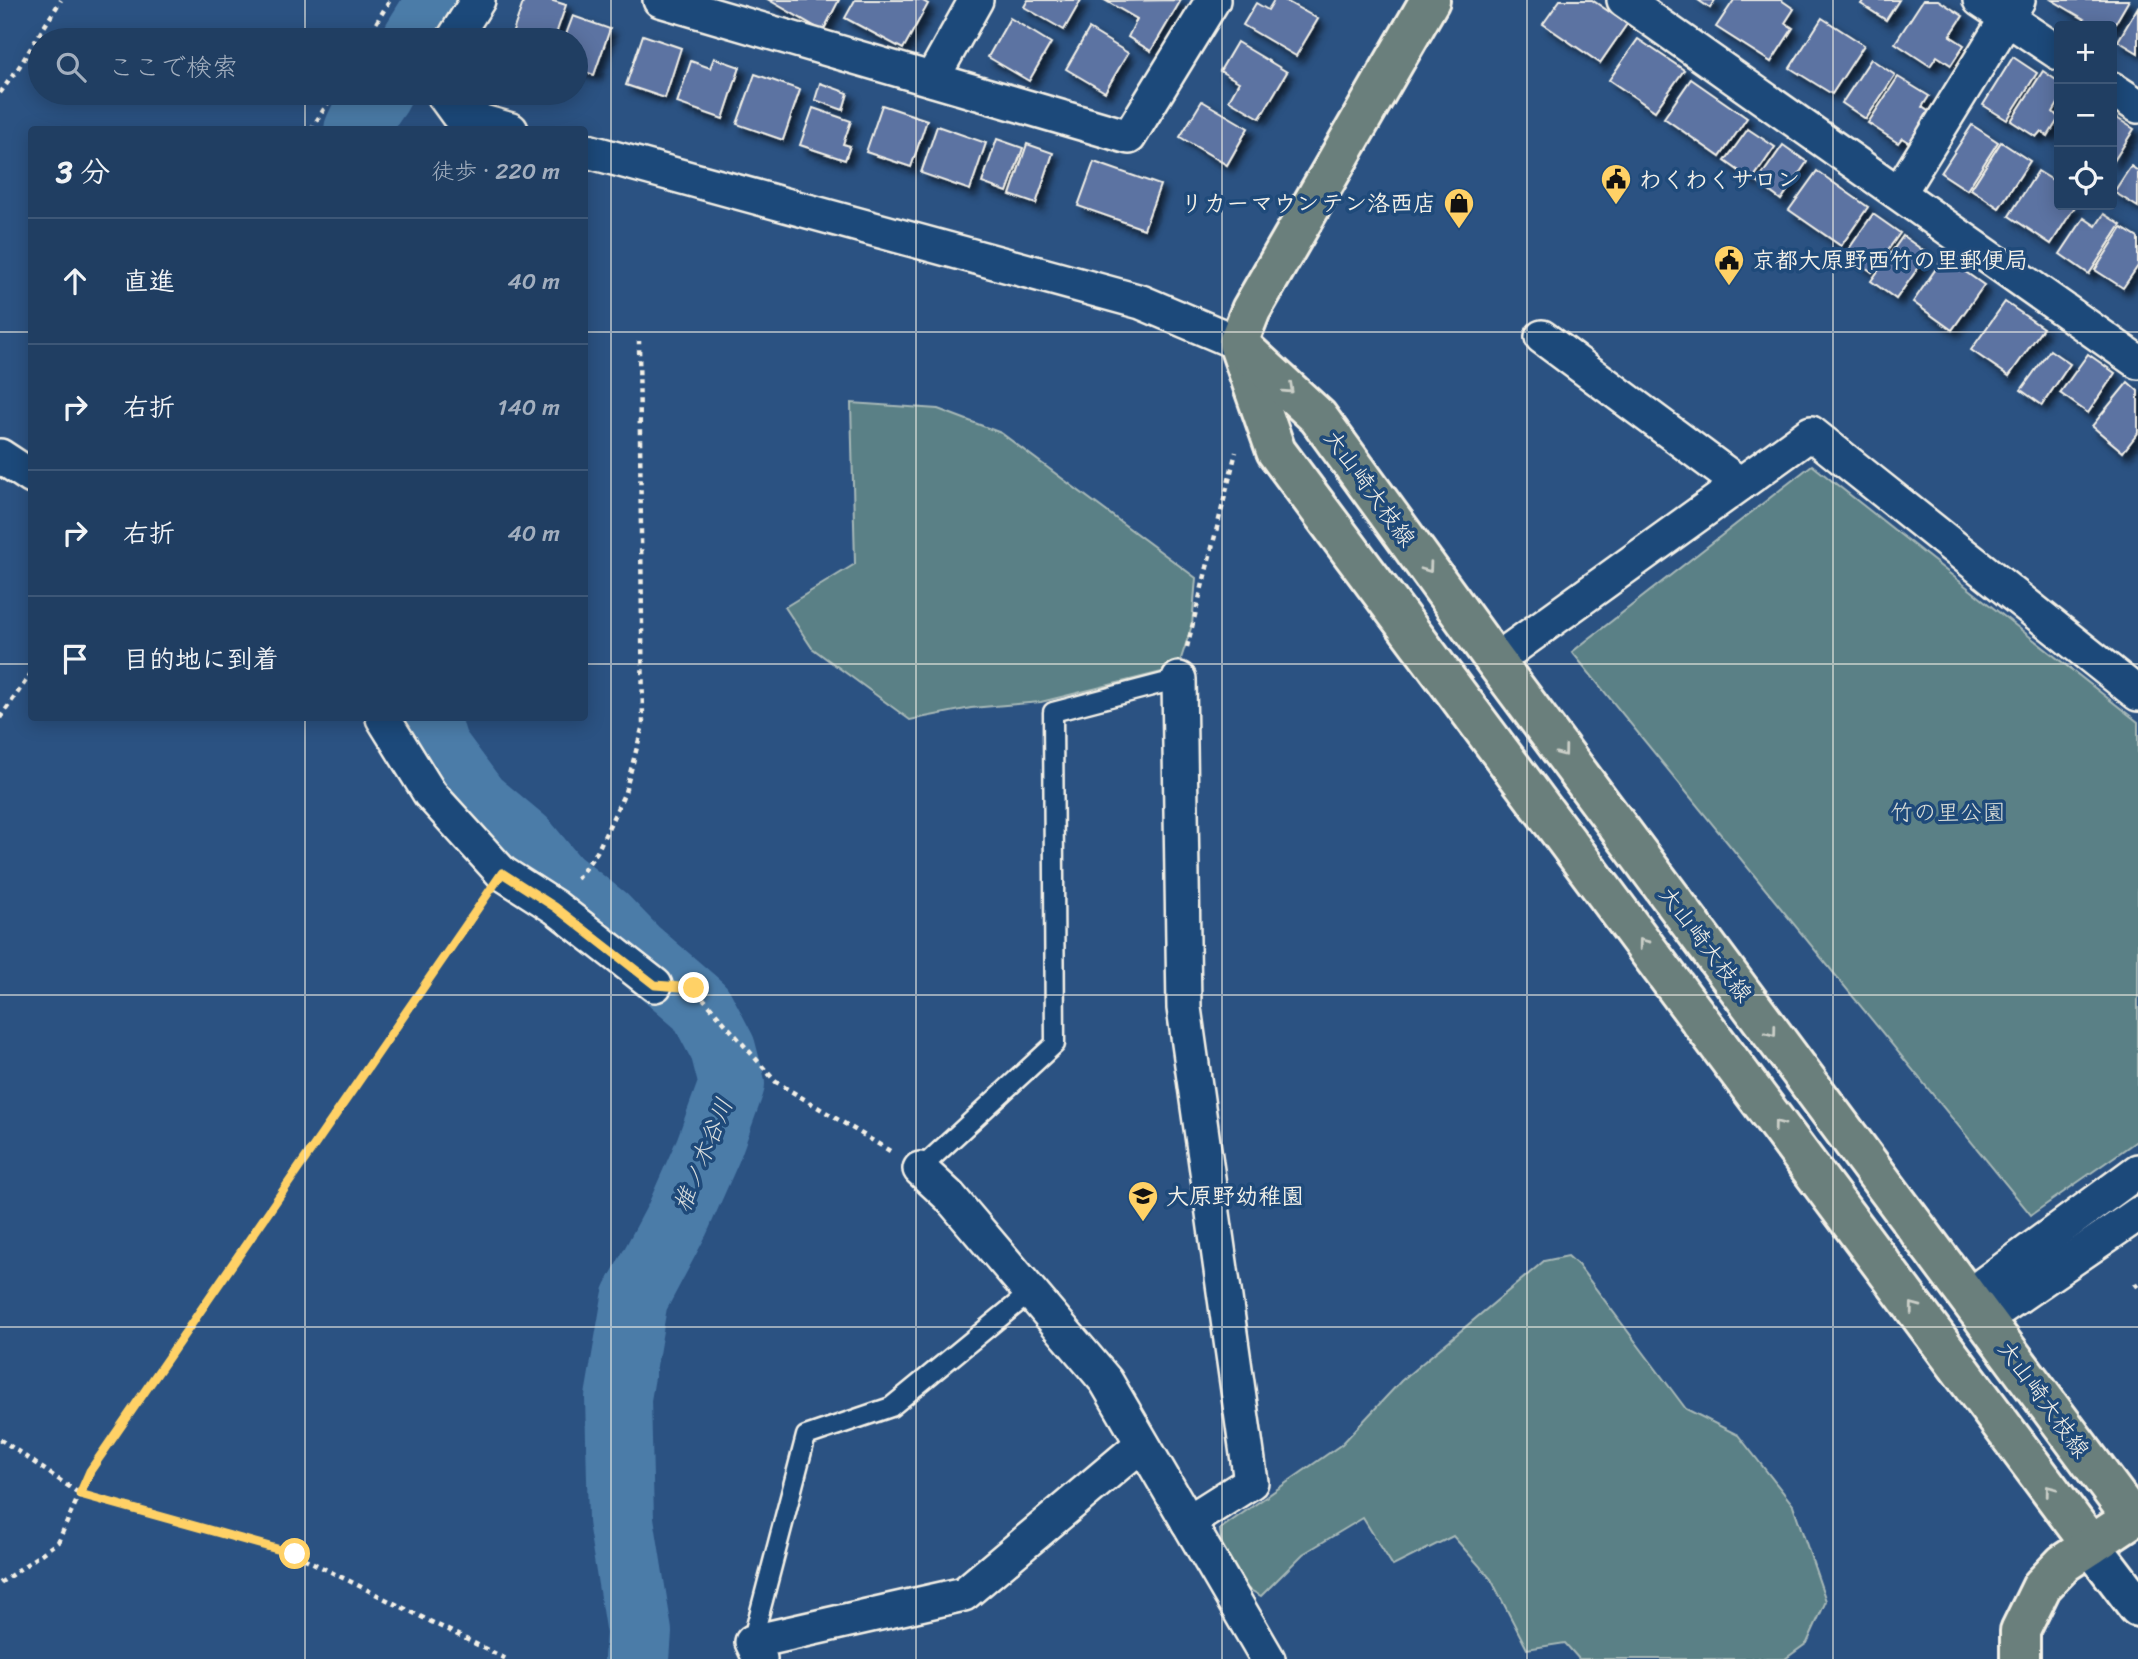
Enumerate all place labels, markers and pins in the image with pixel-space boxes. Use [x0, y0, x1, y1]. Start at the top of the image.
place label: わくわくサロン [1639, 159, 1800, 200]
public building icon: わくわくサロン [1599, 162, 1633, 206]
place label: リカーマウンテン洛西店 [1180, 183, 1436, 224]
shop icon: リカーマウンテン洛西店 [1442, 186, 1476, 230]
place label: 京都大原野西竹の里郵便局 [1752, 240, 2028, 281]
public building icon: 京都大原野西竹の里郵便局 [1712, 243, 1746, 287]
place label: 大原野幼稚園 [1166, 1176, 1304, 1217]
school or university icon: 大原野幼稚園 [1126, 1179, 1160, 1223]

